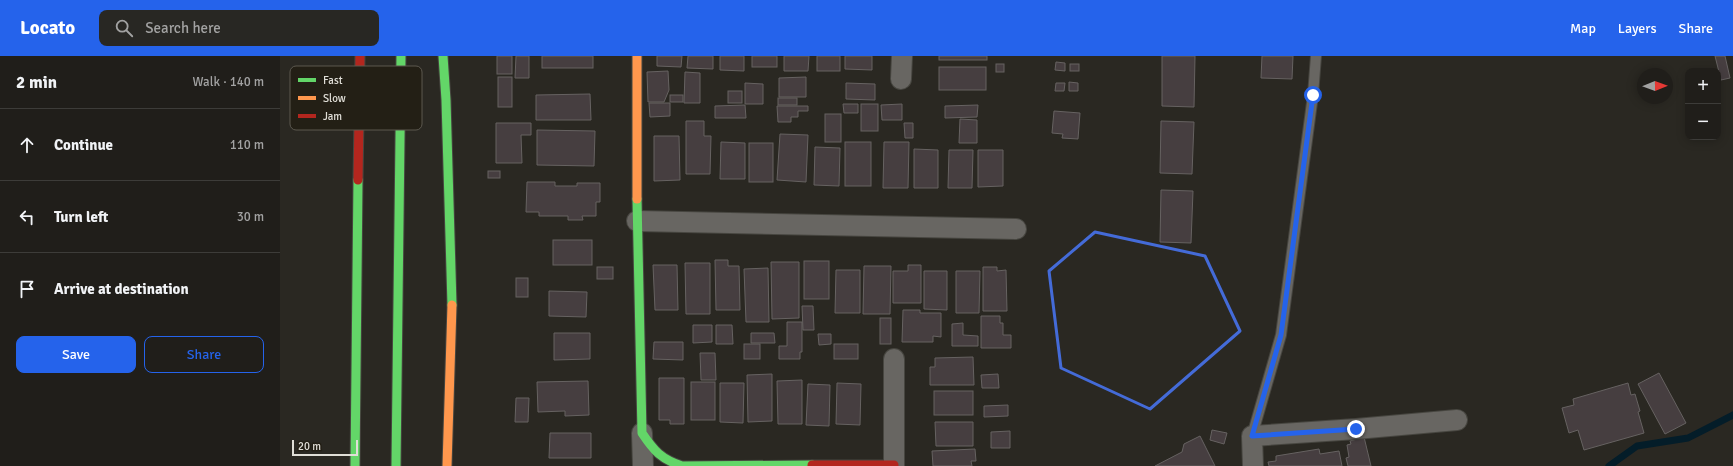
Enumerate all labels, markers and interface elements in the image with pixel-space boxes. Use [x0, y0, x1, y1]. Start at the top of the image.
search box [99, 10, 379, 46]
text: Locato [20, 16, 75, 40]
icon: search [113, 17, 135, 39]
text: Search here [145, 19, 221, 37]
text: Map [1570, 20, 1596, 37]
text: Layers [1618, 20, 1657, 37]
text: Share [1679, 20, 1713, 37]
legend [290, 66, 422, 130]
north arrow [1637, 68, 1673, 104]
map controls [1685, 68, 1721, 140]
button: + [1685, 68, 1721, 104]
text: 2 min [16, 72, 57, 93]
text: Walk · 140 m [193, 74, 264, 90]
text: Fast [323, 74, 343, 87]
route start [1304, 86, 1322, 104]
text: Slow [323, 92, 346, 105]
button: − [1685, 104, 1721, 140]
text: Jam [323, 110, 342, 123]
icon: ahead [16, 134, 38, 156]
text: Continue [54, 136, 113, 154]
text: 110 m [230, 137, 264, 153]
icon: left [16, 206, 38, 228]
text: Turn left [54, 208, 108, 226]
text: 30 m [237, 209, 264, 225]
icon: arrive [16, 278, 38, 300]
text: Arrive at destination [54, 280, 189, 298]
button: Save [16, 336, 136, 373]
button: Share [144, 336, 264, 373]
route end [1347, 420, 1365, 438]
scale bar [292, 438, 358, 457]
text: 20 m [298, 440, 321, 453]

